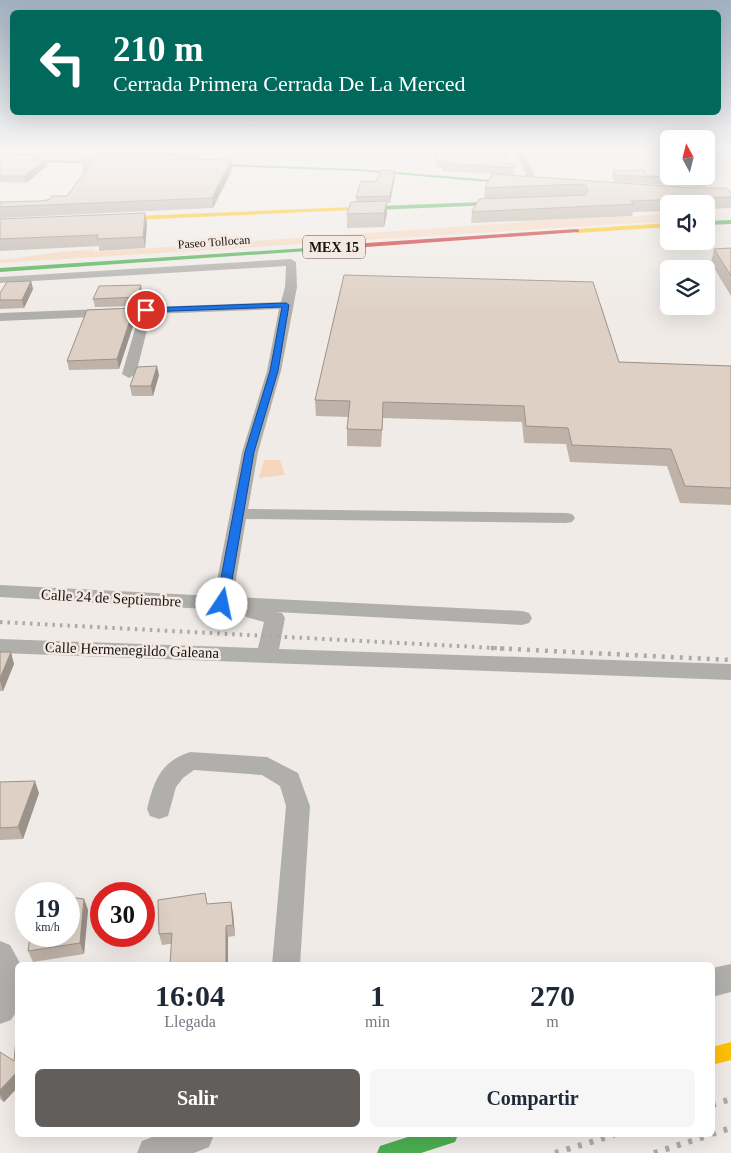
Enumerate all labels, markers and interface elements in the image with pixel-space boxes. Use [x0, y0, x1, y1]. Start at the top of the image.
icon: left [30, 30, 95, 95]
text: 210 m [113, 30, 203, 69]
text: Cerrada Primera Cerrada De La Merced [113, 71, 465, 96]
north arrow [660, 130, 715, 185]
map controls [660, 130, 715, 315]
button: sound [660, 195, 715, 250]
street label: Paseo Tollocan [177, 232, 251, 252]
road number: MEX 15 [303, 236, 365, 258]
button: layers [660, 260, 715, 315]
pin [125, 289, 167, 331]
icon: arrive [132, 296, 160, 324]
position arrow [195, 577, 247, 629]
street label: Calle 24 de Septiembre [40, 586, 182, 610]
street label: Calle Hermenegildo Galeana [45, 639, 220, 661]
speed limit sign: 30 [90, 882, 155, 947]
text: 19 [35, 895, 60, 922]
text: km/h [35, 920, 60, 934]
text: 16:04 [155, 979, 225, 1012]
text: 1 [370, 979, 385, 1012]
text: 270 [530, 979, 575, 1012]
text: Llegada [164, 1013, 216, 1030]
text: min [365, 1013, 390, 1030]
text: m [546, 1013, 559, 1030]
button: Salir [35, 1069, 360, 1127]
button: Compartir [370, 1069, 695, 1127]

